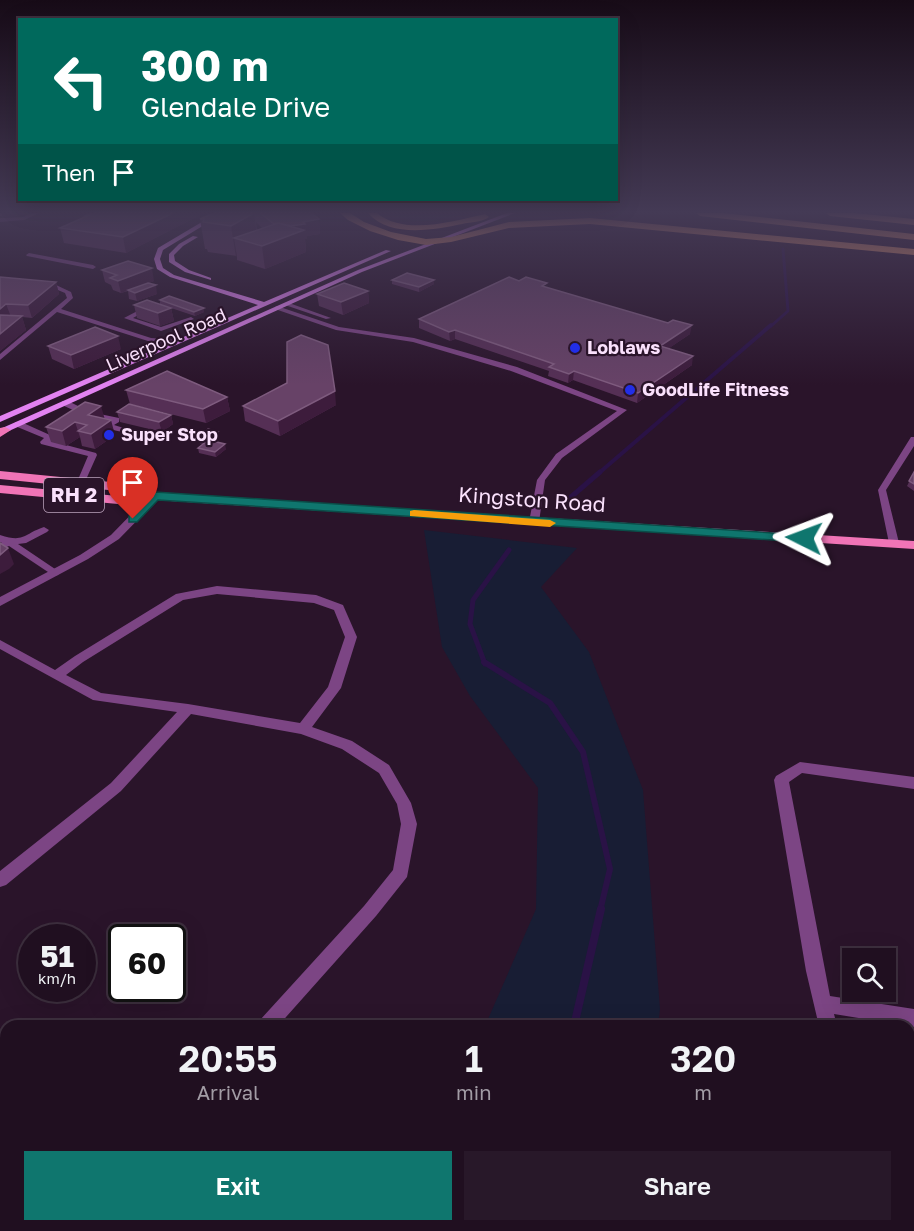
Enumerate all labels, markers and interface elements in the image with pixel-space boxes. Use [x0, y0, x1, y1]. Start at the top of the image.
text: 300 m [141, 40, 268, 90]
icon: left [42, 42, 120, 120]
text: Glendale Drive [141, 91, 330, 123]
icon: arrive [107, 156, 140, 189]
text: Then [42, 159, 95, 186]
street label: Liverpool Road [102, 303, 229, 375]
place label: Loblaws [587, 336, 660, 358]
marker: Loblaws [568, 341, 582, 355]
place label: GoodLife Fitness [642, 378, 789, 400]
marker: GoodLife Fitness [623, 383, 637, 397]
place label: Super Stop [121, 423, 218, 445]
marker: Super Stop [102, 428, 116, 442]
pin [107, 457, 158, 519]
icon: arrive [116, 466, 149, 499]
road number: RH 2 [44, 478, 104, 512]
street label: Kingston Road [457, 481, 607, 517]
position arrow [772, 506, 836, 570]
speed limit sign: 60 [108, 924, 186, 1002]
text: 51 [40, 938, 74, 974]
map controls [842, 948, 896, 1002]
button: search [842, 948, 896, 1002]
text: km/h [38, 969, 76, 987]
text: 20:55 [179, 1037, 277, 1080]
text: 1 [465, 1037, 483, 1080]
text: 320 [670, 1037, 736, 1080]
text: Arrival [197, 1080, 259, 1104]
text: min [456, 1080, 491, 1104]
text: m [694, 1080, 712, 1104]
button: Exit [24, 1151, 452, 1220]
button: Share [464, 1151, 891, 1220]

